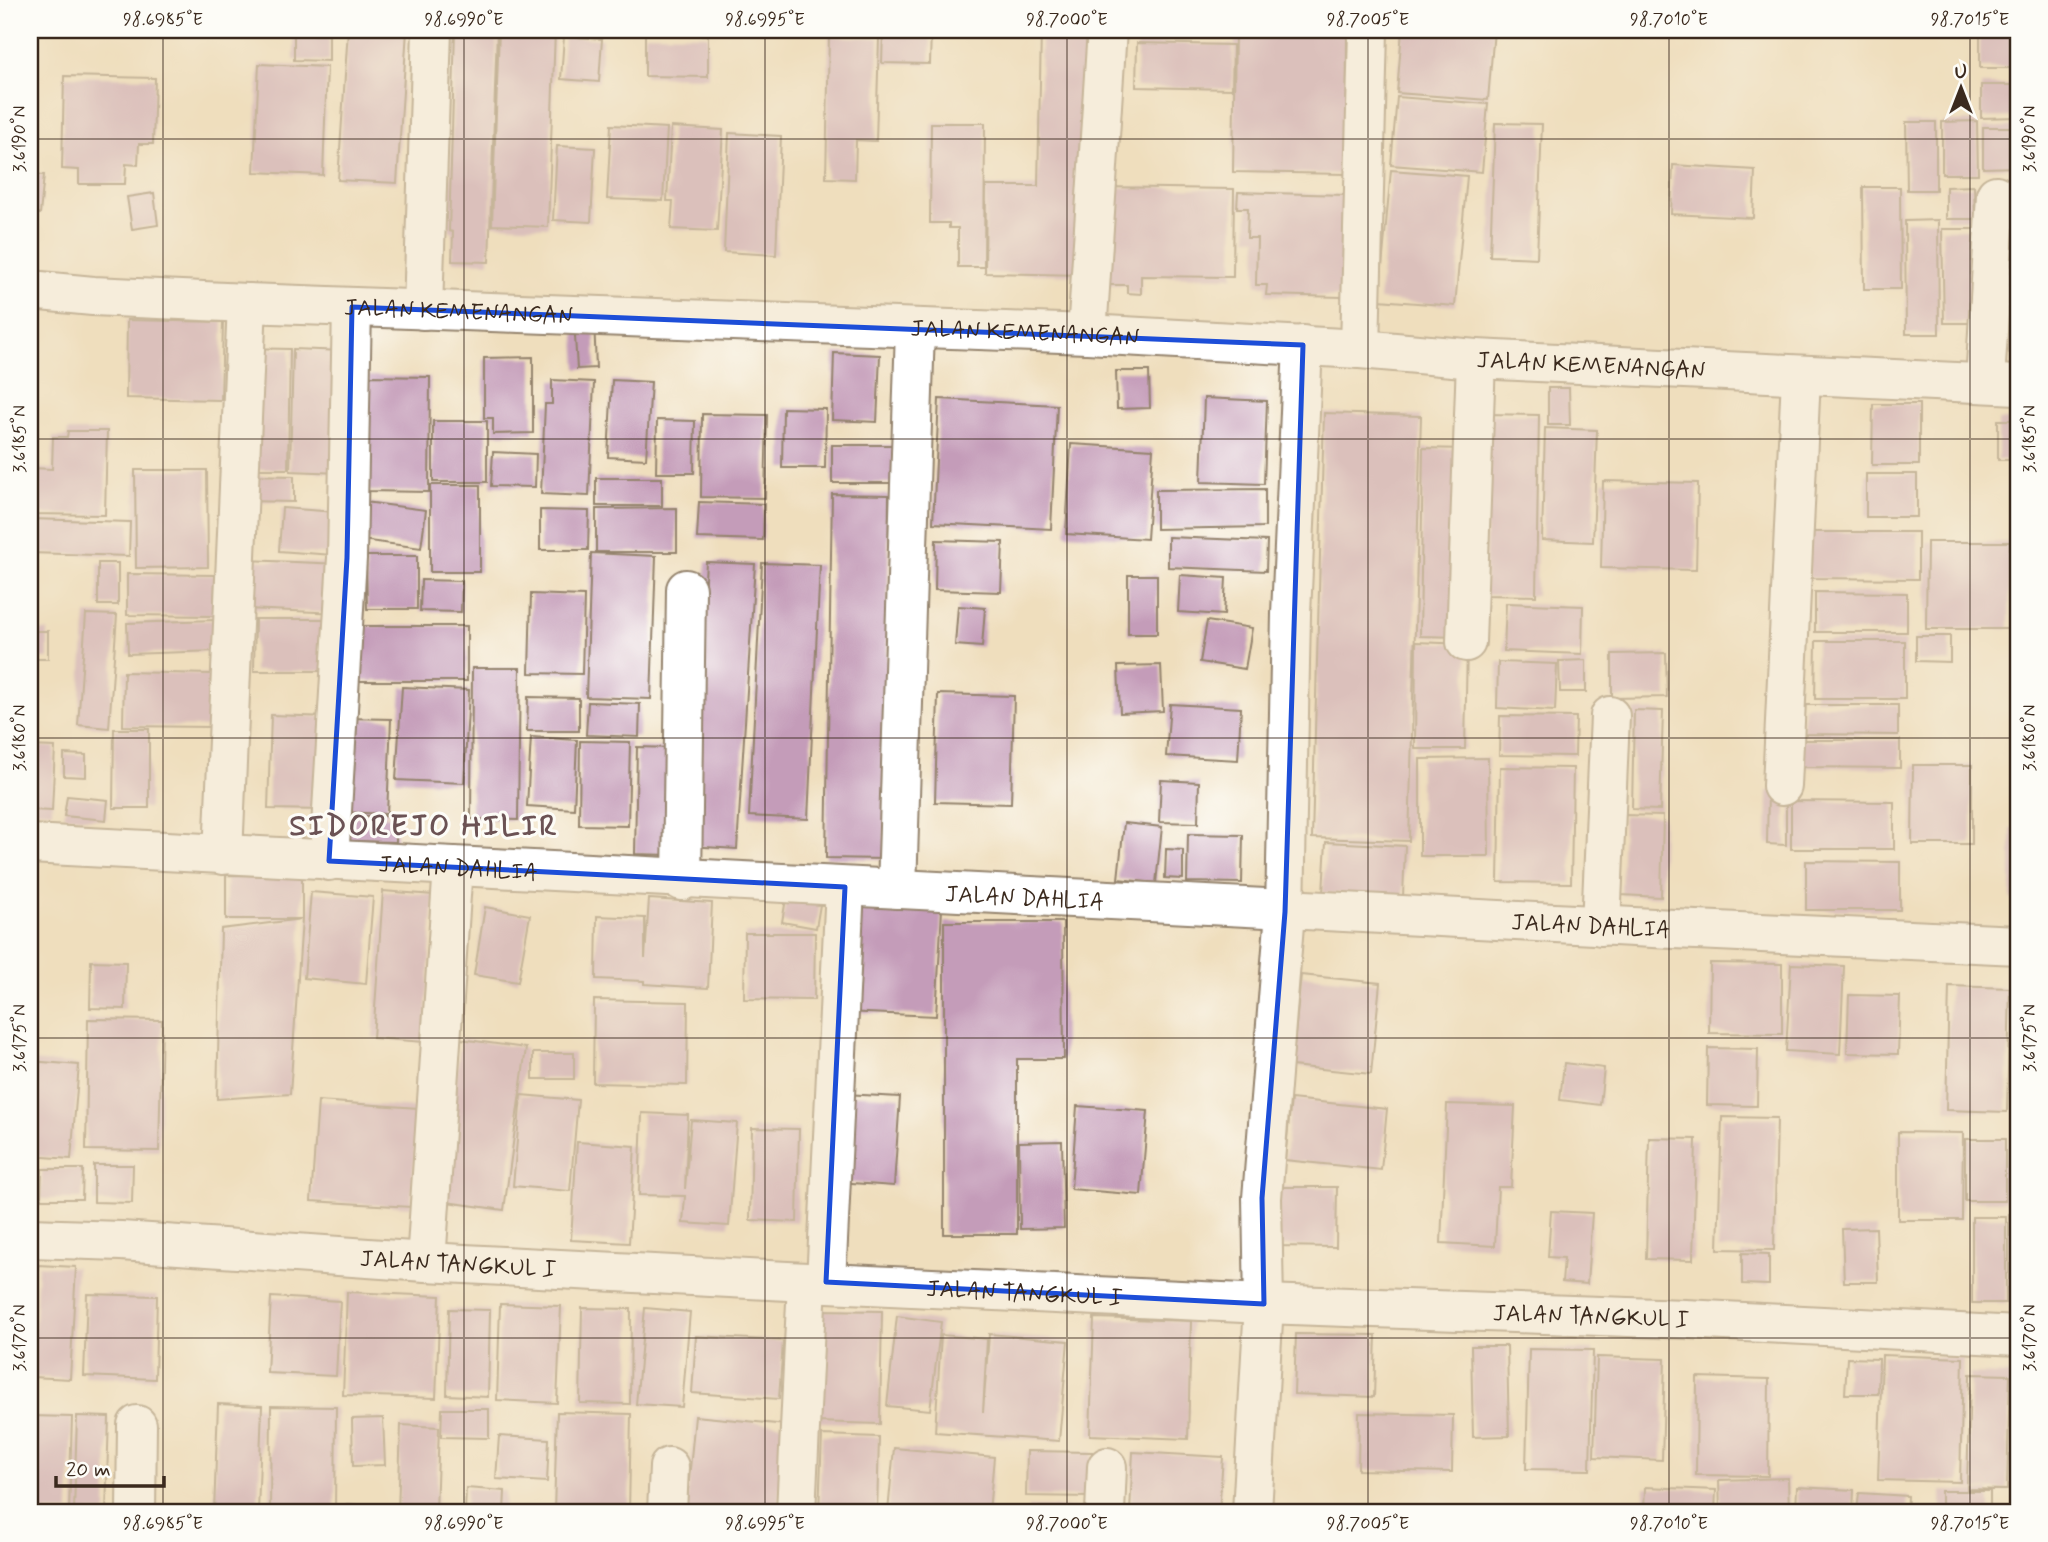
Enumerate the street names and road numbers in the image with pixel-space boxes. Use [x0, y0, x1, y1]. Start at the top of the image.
street label: JALAN KEMENANGAN [343, 294, 573, 332]
street label: JALAN KEMENANGAN [910, 315, 1140, 354]
street label: JALAN KEMENANGAN [1476, 346, 1706, 387]
street label: JALAN DAHLIA [378, 850, 539, 889]
street label: JALAN DAHLIA [944, 880, 1105, 918]
street label: JALAN DAHLIA [1511, 908, 1671, 946]
street label: JALAN TANGKUL I [359, 1244, 557, 1286]
street label: JALAN TANGKUL I [926, 1275, 1123, 1314]
street label: JALAN TANGKUL I [1492, 1299, 1690, 1336]

